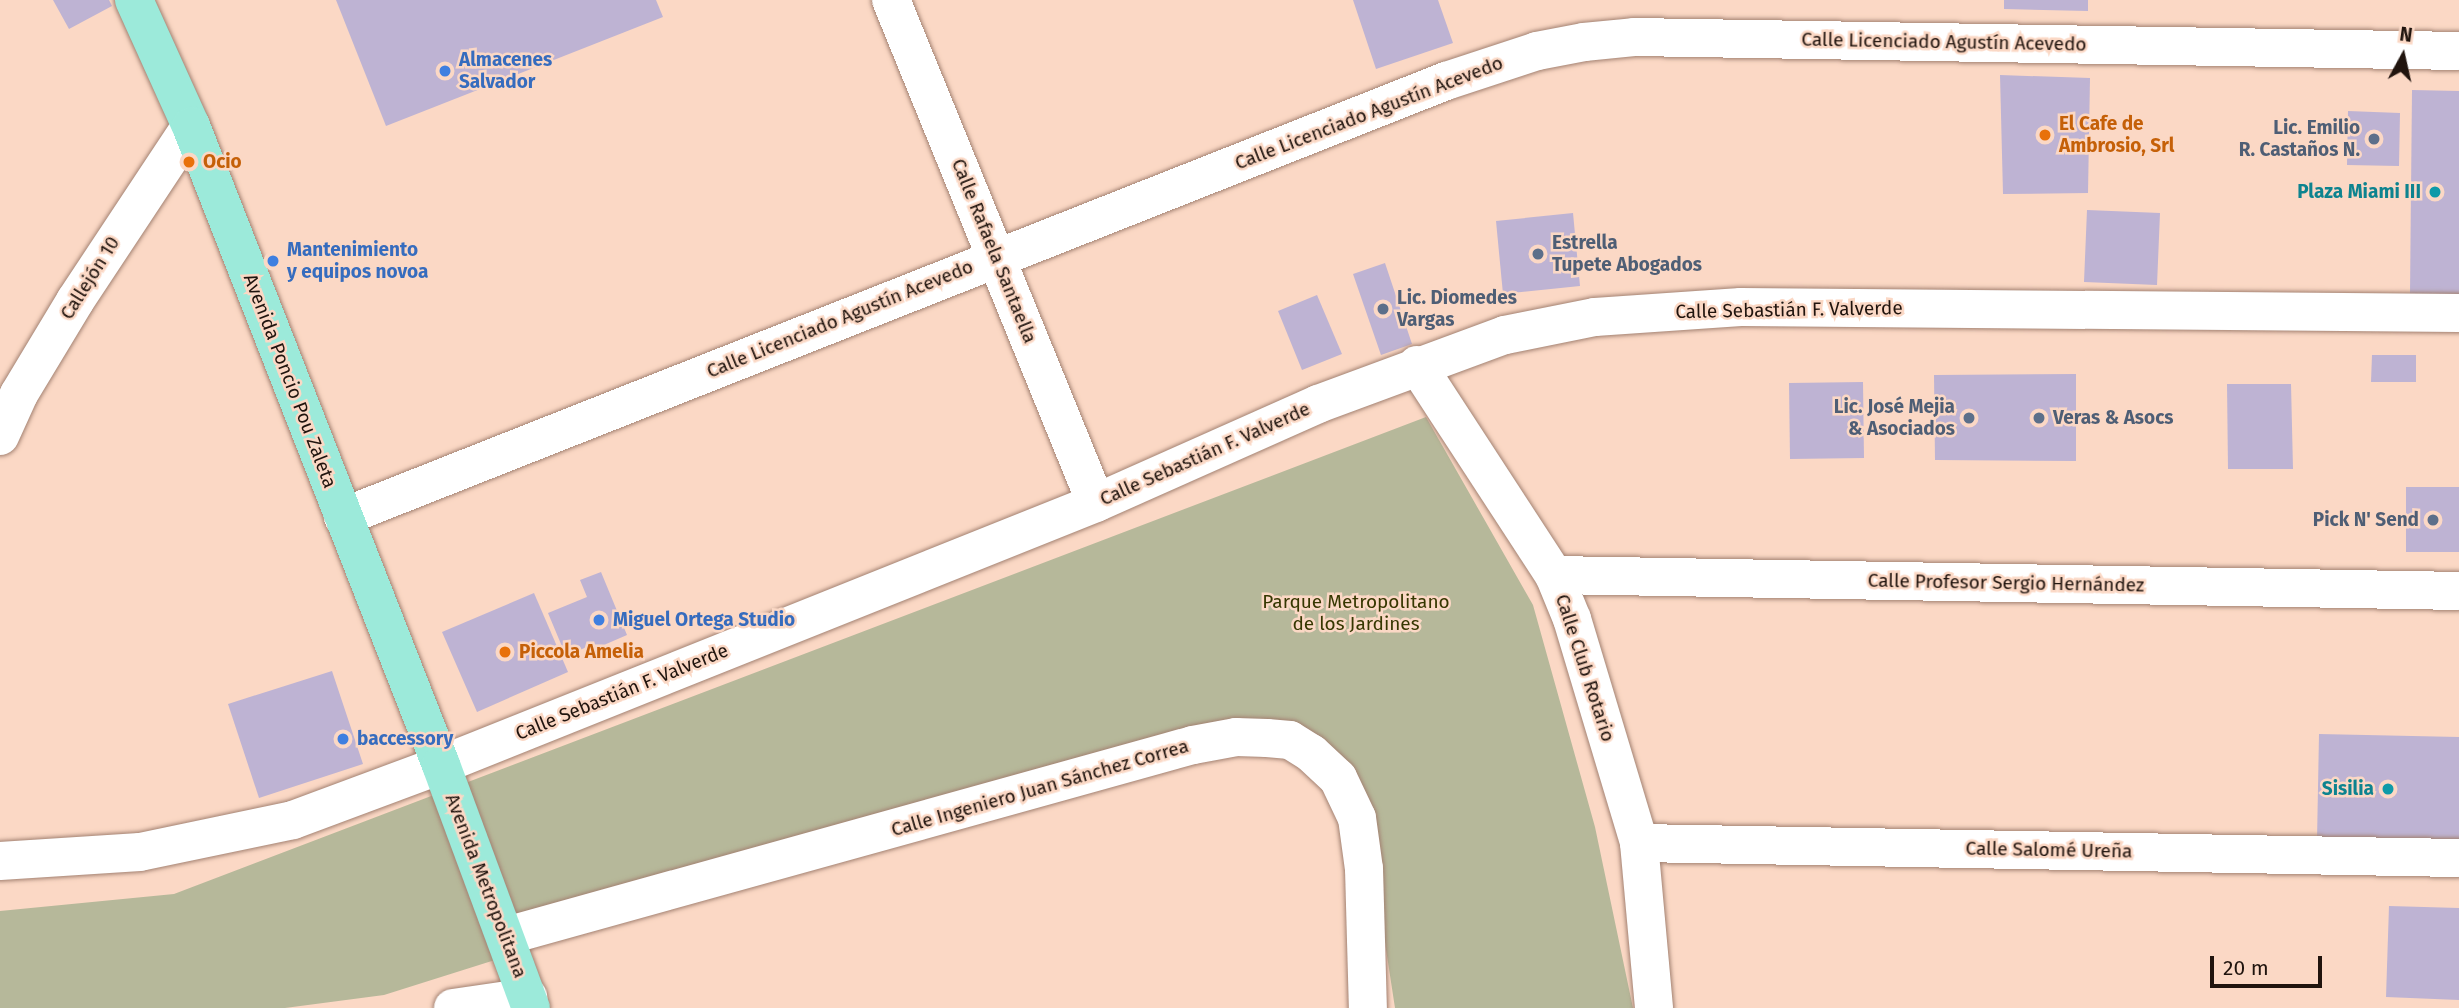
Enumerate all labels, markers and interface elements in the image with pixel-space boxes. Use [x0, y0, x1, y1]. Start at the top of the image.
north arrow [2368, 21, 2438, 91]
text: N [2398, 22, 2414, 47]
street label: Calle Licenciado Agustín Acevedo [1801, 28, 2087, 56]
place label: Almacenes Salvador [459, 49, 552, 93]
street label: Calle Licenciado Agustín Acevedo [1232, 51, 1506, 175]
marker: Almacenes Salvador [437, 63, 453, 79]
place label: El Cafe de Ambrosio, Srl [2059, 113, 2174, 157]
place label: Lic. Emilio R. Castaños N. [2239, 117, 2360, 161]
marker: El Cafe de Ambrosio, Srl [2037, 127, 2053, 143]
marker: Lic. Emilio R. Castaños N. [2366, 131, 2382, 147]
place label: Ocio [203, 151, 242, 173]
marker: Ocio [181, 154, 197, 170]
street label: Calle Rafaela Santaella [947, 156, 1041, 346]
place label: Plaza Miami III [2297, 181, 2421, 203]
marker: Plaza Miami III [2427, 184, 2443, 200]
street label: Callejón 10 [56, 232, 124, 324]
place label: Estrella Tupete Abogados [1552, 232, 1702, 276]
place label: Mantenimiento y equipos novoa [287, 239, 428, 283]
marker: Estrella Tupete Abogados [1530, 246, 1546, 262]
marker: Mantenimiento y equipos novoa [265, 253, 281, 269]
street label: Calle Licenciado Agustín Acevedo [704, 255, 976, 383]
street label: Avenida Poncio Pou Zaleta [239, 271, 341, 491]
place label: Lic. Diomedes Vargas [1397, 287, 1517, 331]
street label: Calle Sebastián F. Valverde [1675, 297, 1903, 323]
marker: Lic. Diomedes Vargas [1375, 301, 1391, 317]
place label: Lic. José Mejia & Asociados [1834, 396, 1955, 440]
street label: Calle Sebastián F. Valverde [1096, 397, 1314, 511]
place label: Veras & Asocs [2053, 407, 2173, 429]
marker: Lic. José Mejia & Asociados [1961, 410, 1977, 426]
marker: Veras & Asocs [2031, 410, 2047, 426]
place label: Pick N' Send [2313, 509, 2419, 531]
marker: Pick N' Send [2425, 512, 2441, 528]
street label: Calle Profesor Sergio Hernández [1868, 569, 2144, 597]
park label: Parque Metropolitano de los Jardines [1262, 591, 1450, 635]
street label: Calle Club Rotario [1550, 591, 1620, 745]
place label: Miguel Ortega Studio [613, 609, 795, 631]
marker: Miguel Ortega Studio [591, 612, 607, 628]
street label: Calle Sebastián F. Valverde [512, 639, 732, 745]
place label: Piccola Amelia [519, 641, 644, 663]
marker: Piccola Amelia [497, 644, 513, 660]
place label: baccessory [357, 728, 453, 750]
marker: baccessory [335, 731, 351, 747]
street label: Calle Ingeniero Juan Sánchez Correa [889, 735, 1191, 841]
place label: Sisilia [2322, 778, 2374, 800]
marker: Sisilia [2380, 781, 2396, 797]
street label: Avenida Metropolitana [440, 791, 532, 981]
street label: Calle Salomé Ureña [1965, 837, 2133, 863]
scale bar [2214, 942, 2326, 986]
text: 20 m [2223, 955, 2269, 981]

